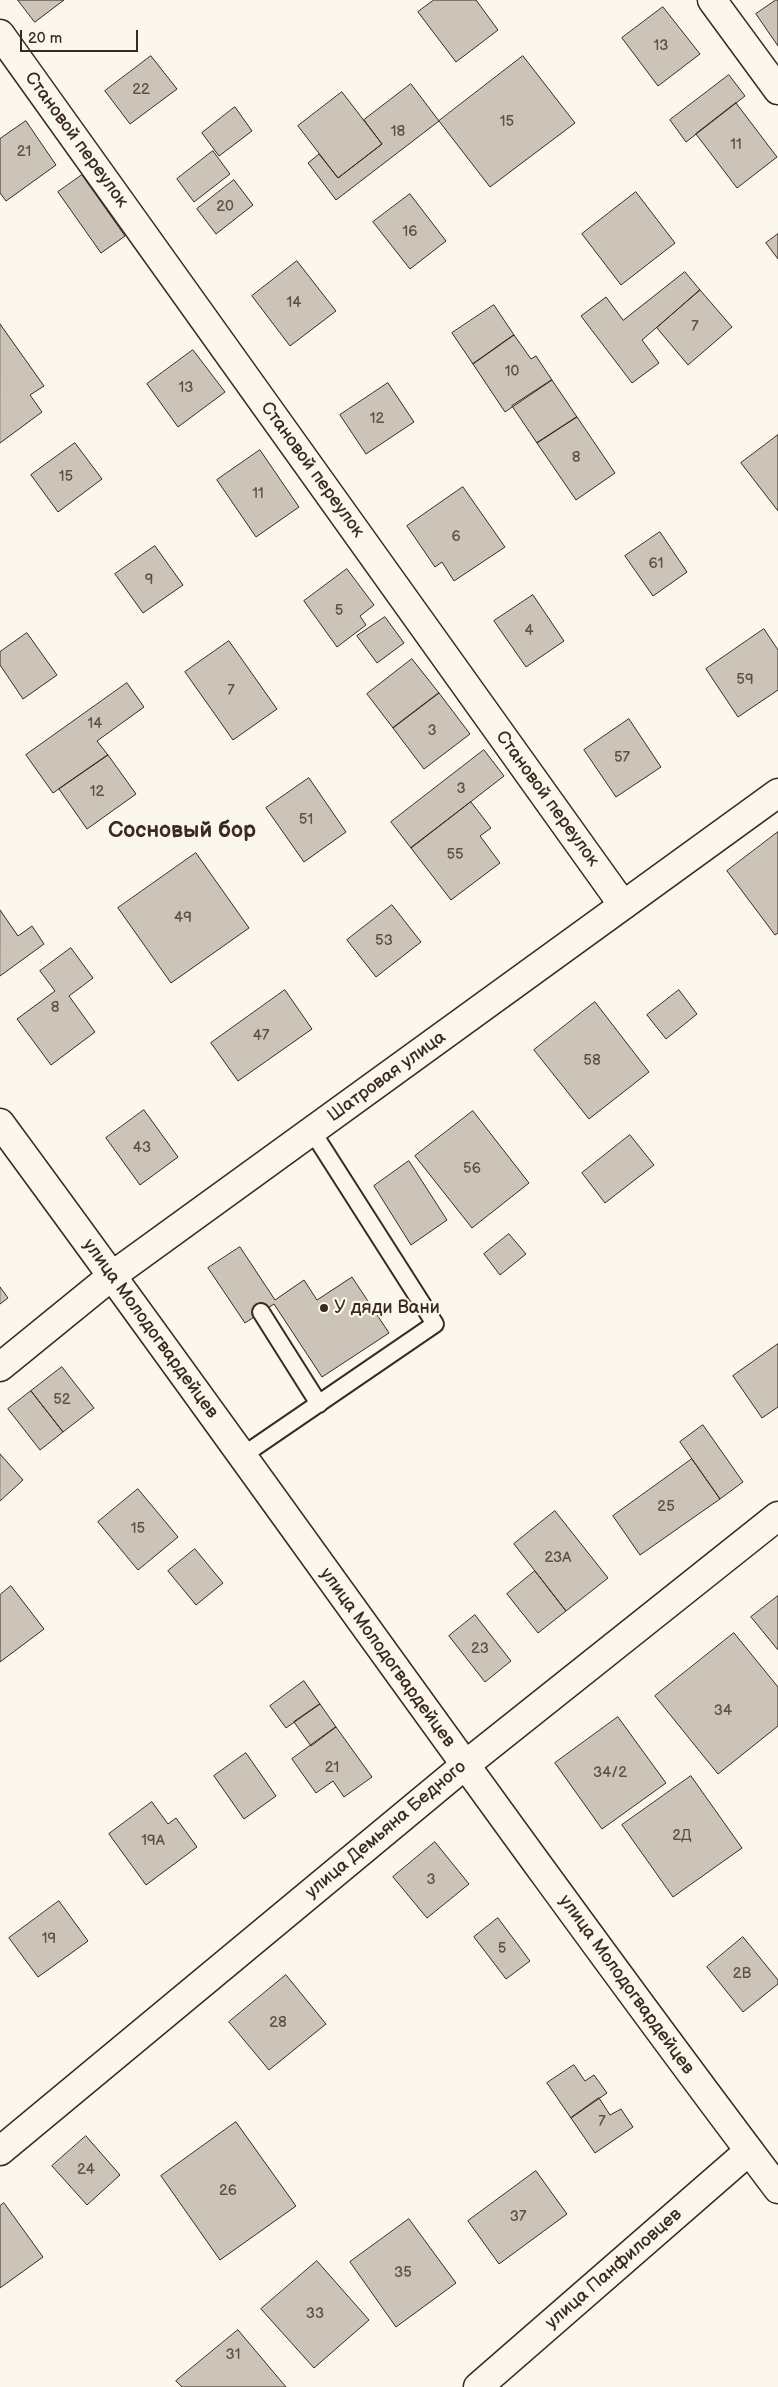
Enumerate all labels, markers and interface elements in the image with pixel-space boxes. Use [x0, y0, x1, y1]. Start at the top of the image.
scale bar [22, 20, 140, 52]
text: 20 m [28, 29, 62, 48]
house number: 13 [653, 37, 669, 55]
street label: Становой переулок [20, 68, 132, 212]
house number: 22 [132, 81, 150, 99]
house number: 15 [500, 113, 514, 131]
house number: 18 [391, 123, 405, 141]
house number: 11 [730, 136, 742, 154]
house number: 21 [17, 143, 31, 161]
house number: 20 [216, 198, 234, 216]
house number: 16 [403, 223, 417, 241]
house number: 14 [287, 294, 301, 312]
house number: 7 [691, 318, 699, 336]
house number: 10 [505, 363, 519, 381]
house number: 13 [178, 379, 194, 397]
street label: Становой переулок [256, 398, 368, 542]
house number: 12 [370, 410, 384, 428]
house number: 8 [572, 449, 580, 467]
house number: 15 [59, 468, 73, 486]
house number: 11 [252, 485, 264, 503]
house number: 6 [451, 528, 461, 546]
house number: 61 [649, 555, 663, 573]
house number: 9 [145, 571, 153, 589]
house number: 5 [335, 602, 343, 620]
house number: 4 [524, 622, 534, 640]
house number: 59 [736, 671, 754, 689]
house number: 7 [227, 682, 235, 700]
house number: 14 [88, 715, 102, 733]
house number: 3 [427, 722, 437, 740]
street label: Становой переулок [491, 727, 603, 871]
house number: 57 [614, 749, 630, 767]
house number: 3 [456, 780, 466, 798]
house number: 12 [90, 783, 104, 801]
house number: 51 [299, 811, 313, 829]
district label: Сосновый бор [108, 818, 256, 844]
house number: 55 [446, 846, 464, 864]
house number: 49 [174, 909, 192, 927]
house number: 53 [375, 932, 393, 950]
house number: 8 [51, 999, 59, 1017]
house number: 47 [253, 1027, 269, 1045]
street label: Шатровая улица [324, 1027, 450, 1127]
house number: 58 [583, 1052, 601, 1070]
house number: 43 [133, 1139, 151, 1157]
house number: 56 [463, 1160, 481, 1178]
street label: улица Молодогвардейцев [78, 1235, 222, 1423]
place label: У дяди Вани [334, 1297, 440, 1319]
marker: У дяди Вани [318, 1302, 330, 1314]
house number: 52 [53, 1391, 71, 1409]
house number: 25 [657, 1498, 675, 1516]
house number: 15 [131, 1520, 145, 1538]
house number: 23А [545, 1549, 571, 1567]
street label: улица Молодогвардейцев [315, 1564, 459, 1752]
house number: 23 [471, 1640, 489, 1658]
house number: 34 [714, 1702, 732, 1720]
street label: улица Демьяна Бедного [301, 1757, 471, 1903]
house number: 21 [325, 1759, 339, 1777]
house number: 34/2 [593, 1764, 627, 1782]
house number: 2Д [672, 1827, 692, 1845]
house number: 19А [141, 1832, 165, 1850]
house number: 3 [426, 1871, 436, 1889]
street label: улица Молодогвардейцев [554, 1891, 698, 2079]
house number: 19 [42, 1930, 56, 1948]
house number: 5 [498, 1940, 506, 1958]
house number: 2В [733, 1965, 751, 1983]
house number: 28 [269, 2014, 287, 2032]
house number: 7 [598, 2113, 606, 2131]
house number: 24 [77, 2161, 95, 2179]
house number: 26 [219, 2182, 237, 2200]
street label: улица Панфиловцев [542, 2204, 686, 2334]
house number: 37 [510, 2208, 526, 2226]
house number: 35 [394, 2264, 412, 2282]
house number: 33 [306, 2305, 324, 2323]
house number: 31 [225, 2346, 241, 2364]

